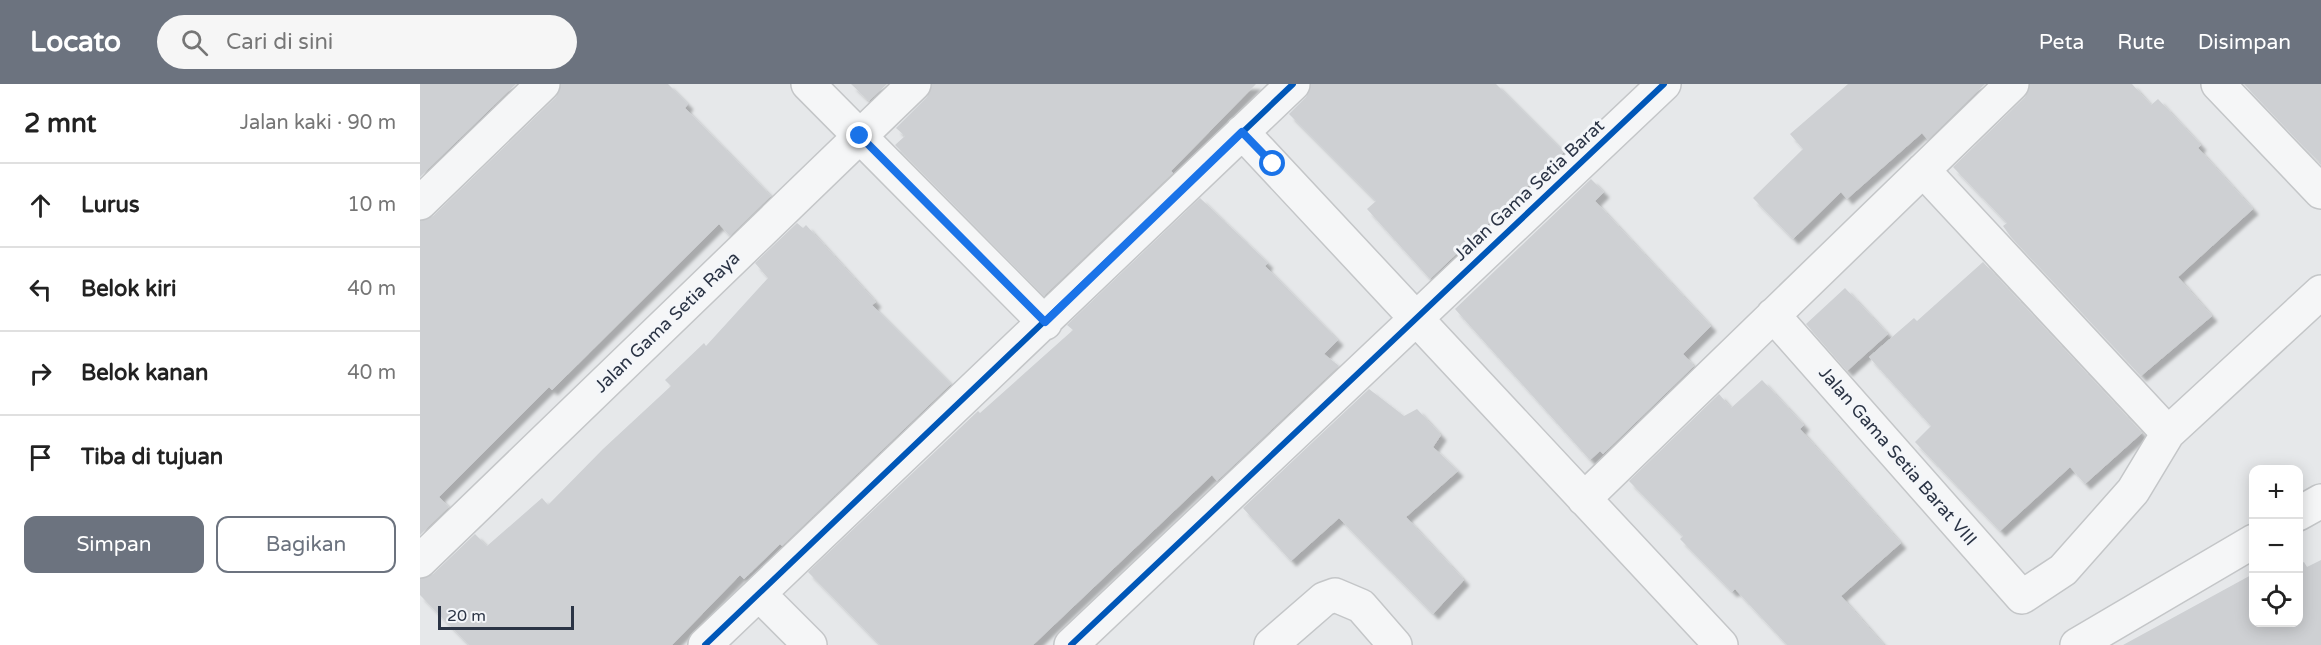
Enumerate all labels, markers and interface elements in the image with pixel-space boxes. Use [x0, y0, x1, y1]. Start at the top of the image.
search box [157, 15, 577, 69]
text: Locato [30, 25, 121, 59]
icon: search [178, 26, 211, 59]
text: Cari di sini [226, 29, 333, 55]
text: Peta [2039, 30, 2084, 55]
text: Rute [2117, 30, 2165, 55]
text: Disimpan [2198, 30, 2291, 55]
text: 2 mnt [24, 108, 96, 139]
text: Jalan kaki · 90 m [240, 111, 396, 135]
street label: Jalan Gama Setia Barat [1449, 115, 1609, 265]
route end [846, 122, 872, 148]
route start [1259, 150, 1285, 176]
icon: ahead [24, 189, 57, 222]
text: Lurus [81, 192, 139, 218]
text: 10 m [347, 193, 396, 217]
street label: Jalan Gama Setia Raya [590, 247, 744, 397]
icon: left [24, 273, 57, 306]
text: Belok kiri [81, 276, 177, 302]
text: 40 m [347, 277, 396, 301]
icon: right [24, 357, 57, 390]
text: Belok kanan [81, 360, 208, 386]
text: 40 m [347, 361, 396, 385]
street label: Jalan Gama Setia Barat VIII [1814, 362, 1982, 550]
icon: arrive [24, 441, 57, 474]
text: Tiba di tujuan [81, 444, 223, 470]
map controls [2249, 465, 2303, 627]
button: + [2249, 465, 2303, 519]
button: Simpan [24, 516, 204, 573]
button: Bagikan [216, 516, 396, 573]
button: − [2249, 519, 2303, 573]
button: locate [2249, 573, 2303, 627]
scale bar [438, 603, 574, 630]
text: 20 m [447, 606, 486, 626]

